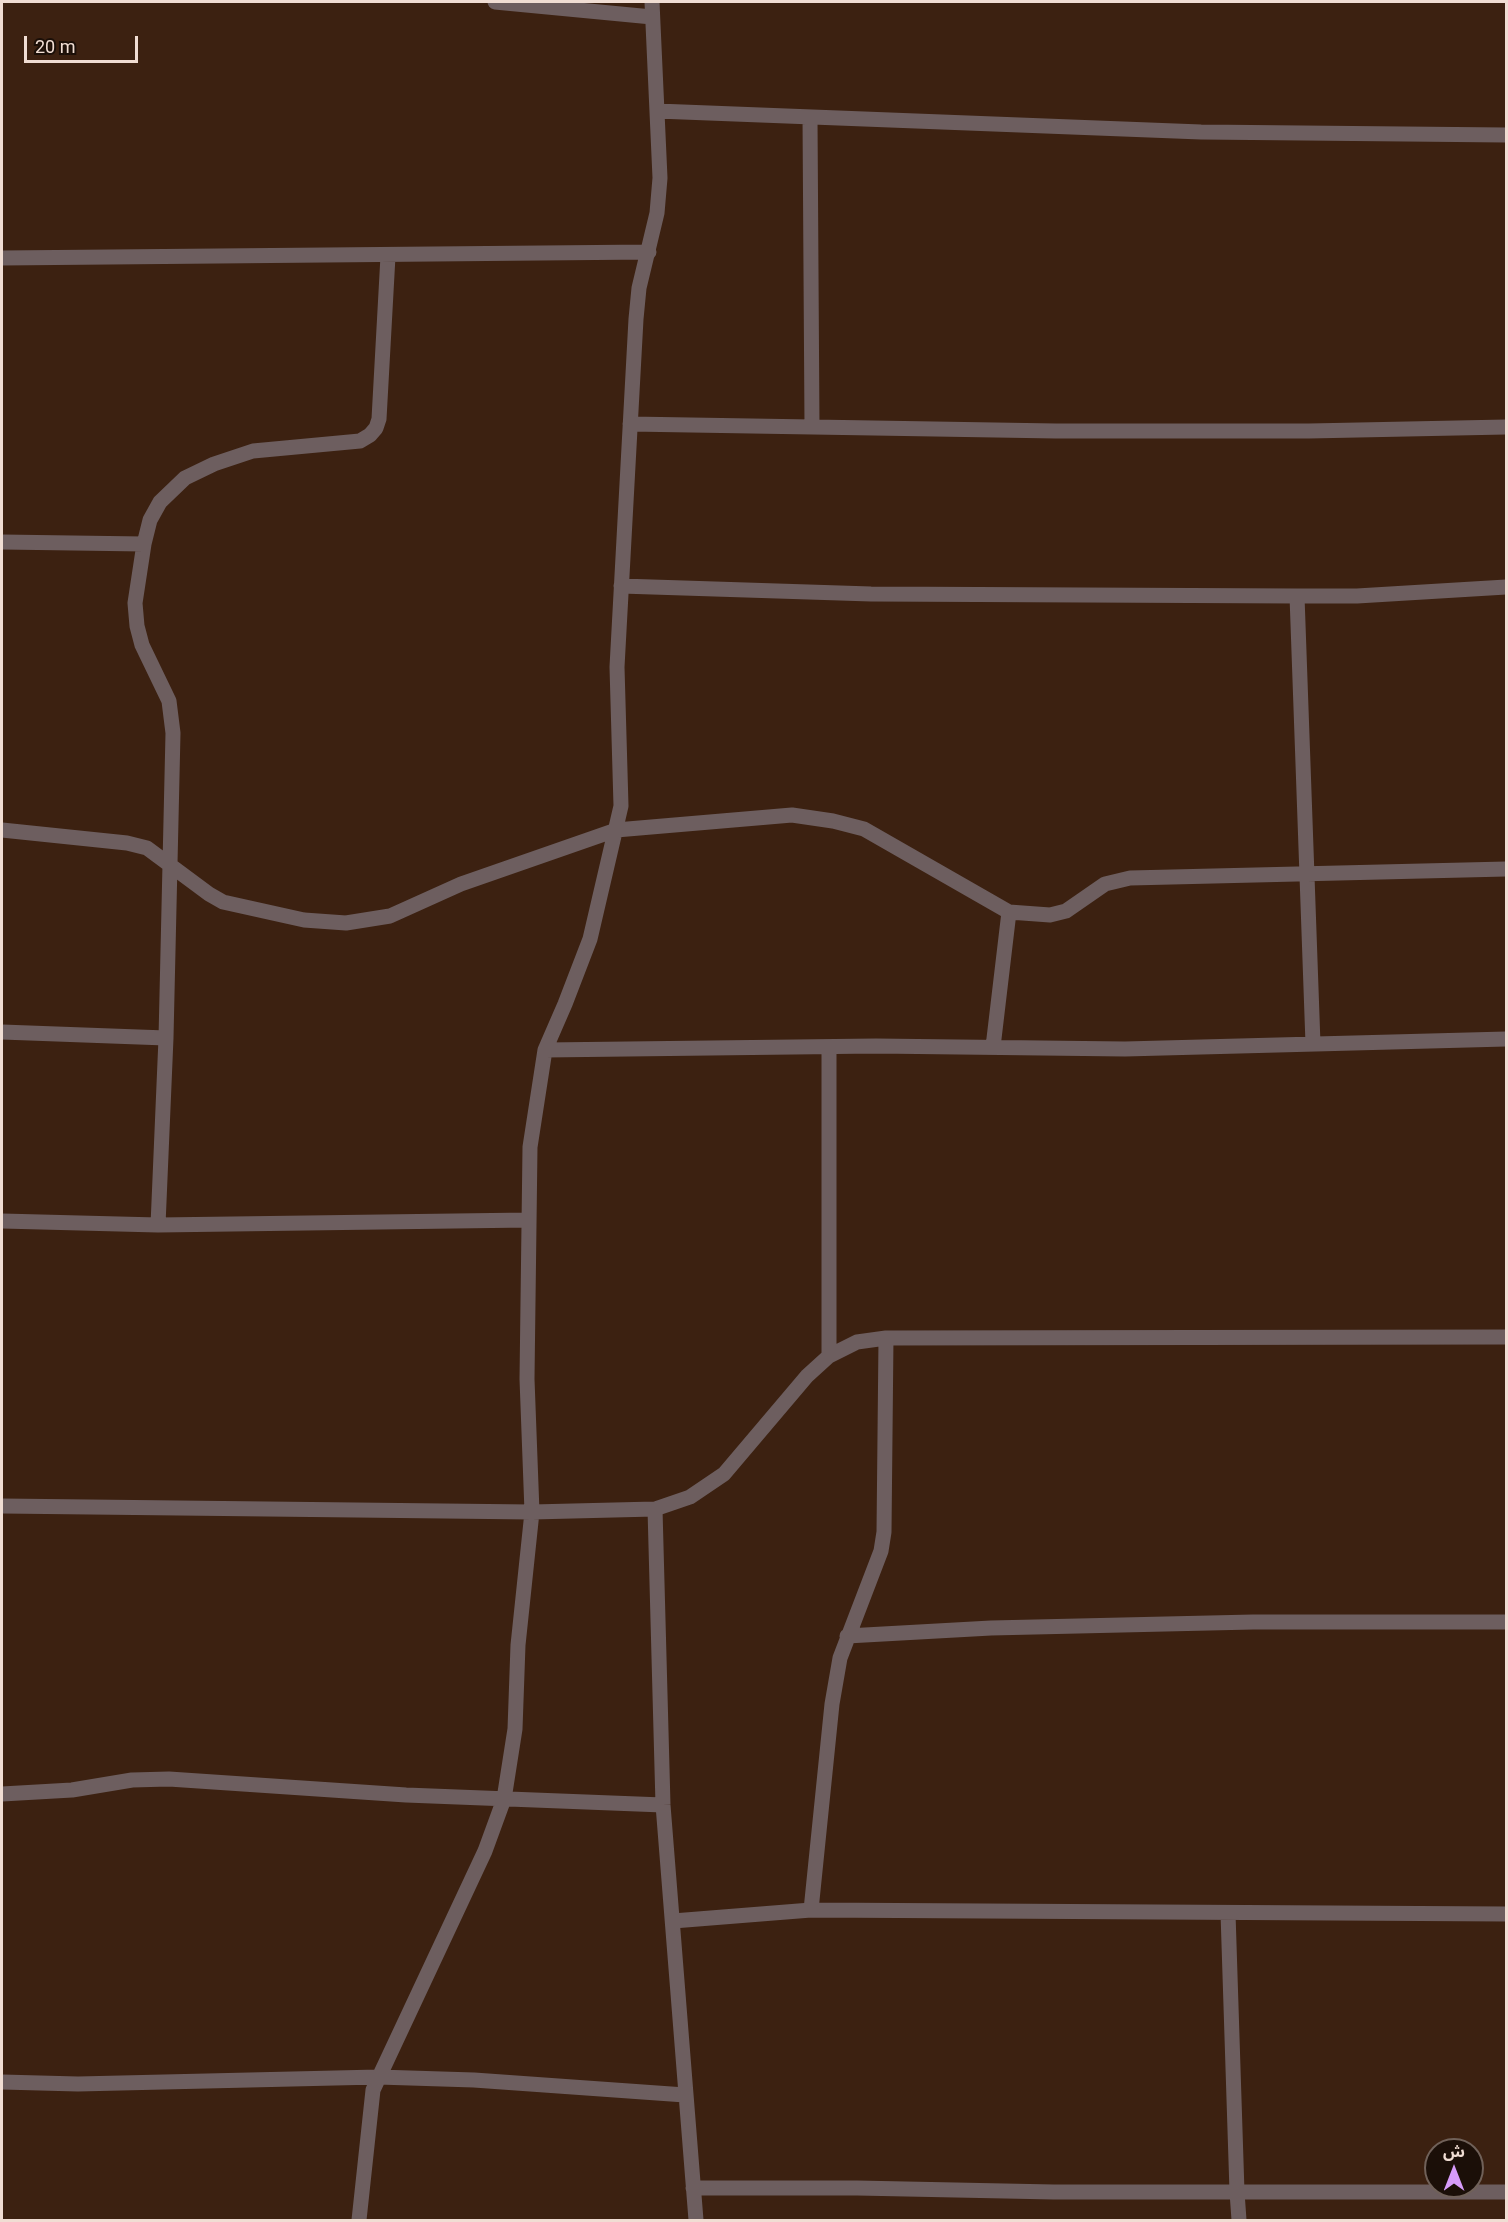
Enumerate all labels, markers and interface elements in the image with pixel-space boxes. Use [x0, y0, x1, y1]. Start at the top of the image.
scale bar [27, 24, 141, 62]
text: 20 m [35, 36, 75, 57]
north arrow [1424, 2138, 1484, 2198]
text: ش [1443, 2142, 1465, 2161]

